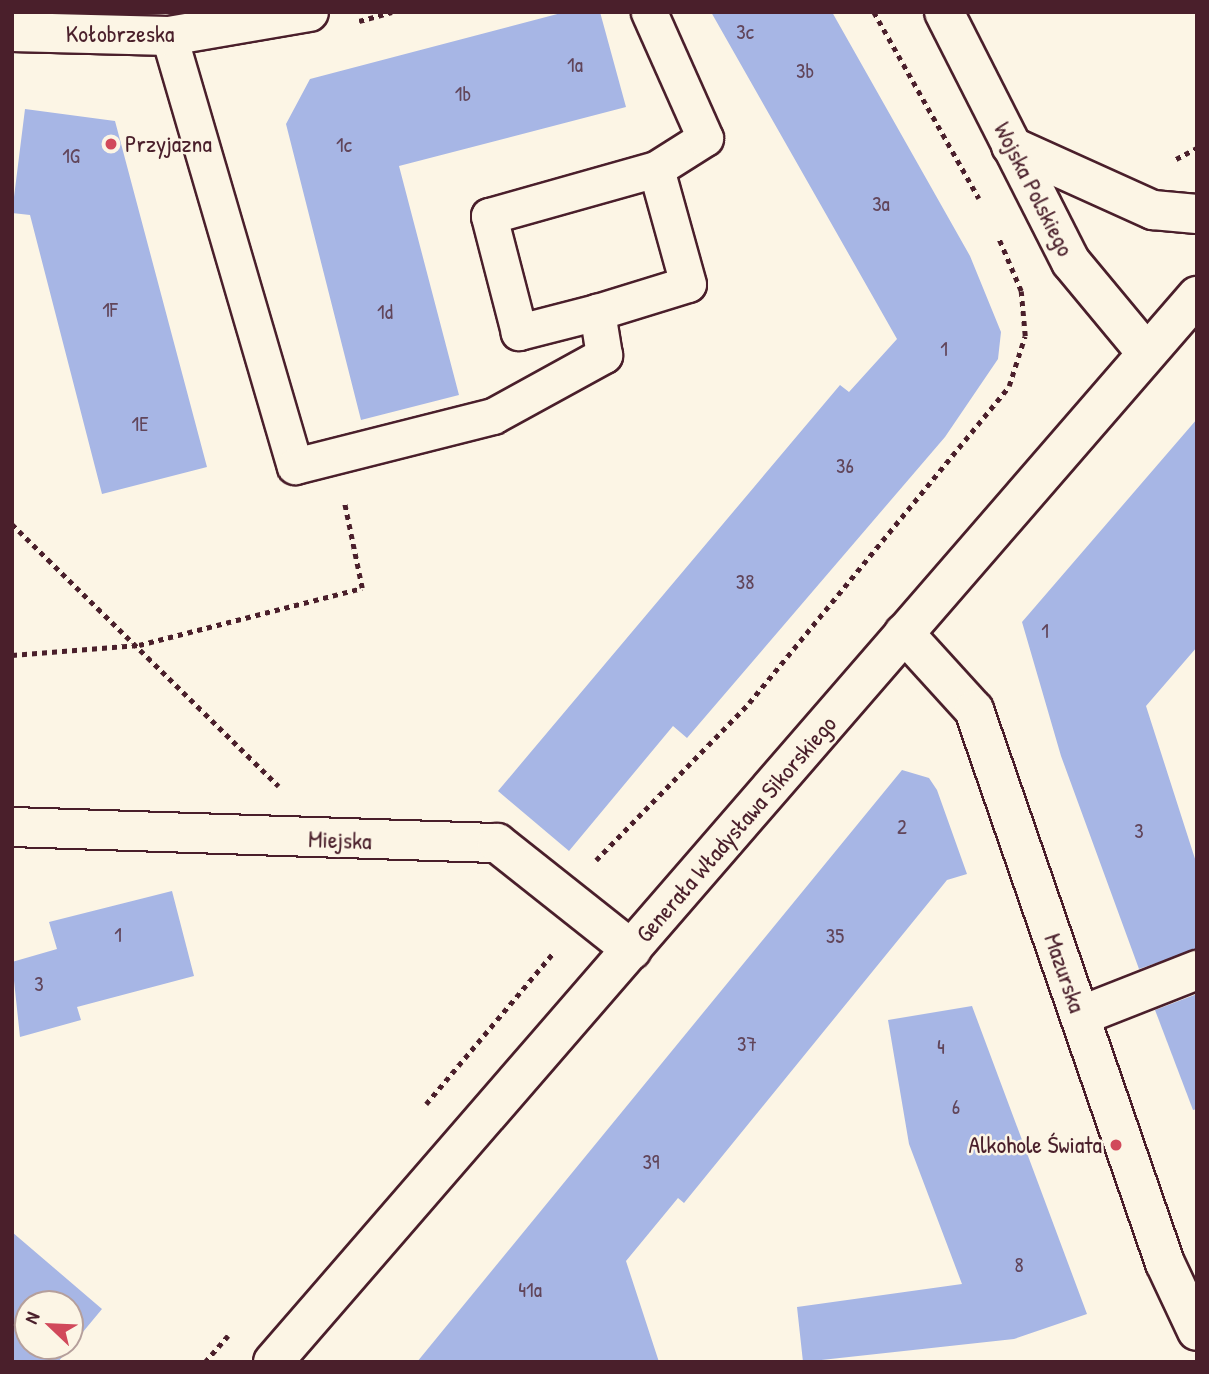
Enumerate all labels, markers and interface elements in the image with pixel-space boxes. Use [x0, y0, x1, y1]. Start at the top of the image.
house number: 3c [736, 19, 754, 45]
street label: Kołobrzeska [66, 20, 174, 48]
house number: 1a [567, 52, 583, 78]
house number: 3b [796, 58, 814, 84]
house number: 1b [455, 81, 471, 107]
street label: Wojska Polskiego [988, 117, 1080, 261]
place label: Przyjazna [125, 130, 212, 158]
house number: 1c [336, 132, 352, 158]
marker: Przyjazna [103, 136, 119, 152]
house number: 1G [62, 143, 80, 169]
house number: 3a [872, 191, 890, 217]
house number: 1F [102, 297, 118, 323]
house number: 1d [377, 299, 393, 325]
house number: 1 [940, 336, 948, 362]
house number: 1E [132, 411, 148, 437]
house number: 36 [836, 453, 854, 479]
house number: 38 [736, 569, 754, 595]
house number: 1 [1041, 618, 1049, 644]
street label: Generała Władysława Sikorskiego [630, 710, 842, 948]
house number: 2 [897, 814, 907, 840]
house number: 3 [1134, 818, 1144, 844]
street label: Miejska [308, 825, 372, 855]
house number: 1 [114, 922, 122, 948]
house number: 35 [826, 923, 844, 949]
street label: Mazurska [1038, 930, 1092, 1016]
house number: 3 [34, 971, 44, 997]
house number: 37 [737, 1031, 757, 1057]
house number: 4 [937, 1034, 945, 1060]
house number: 6 [952, 1094, 960, 1120]
place label: Alkohole Świata [968, 1131, 1102, 1159]
marker: Alkohole Świata [1108, 1137, 1124, 1153]
house number: 39 [642, 1149, 660, 1175]
house number: 8 [1014, 1252, 1024, 1278]
house number: 41a [518, 1277, 542, 1303]
north arrow [14, 1290, 84, 1360]
text: N [18, 1308, 45, 1327]

